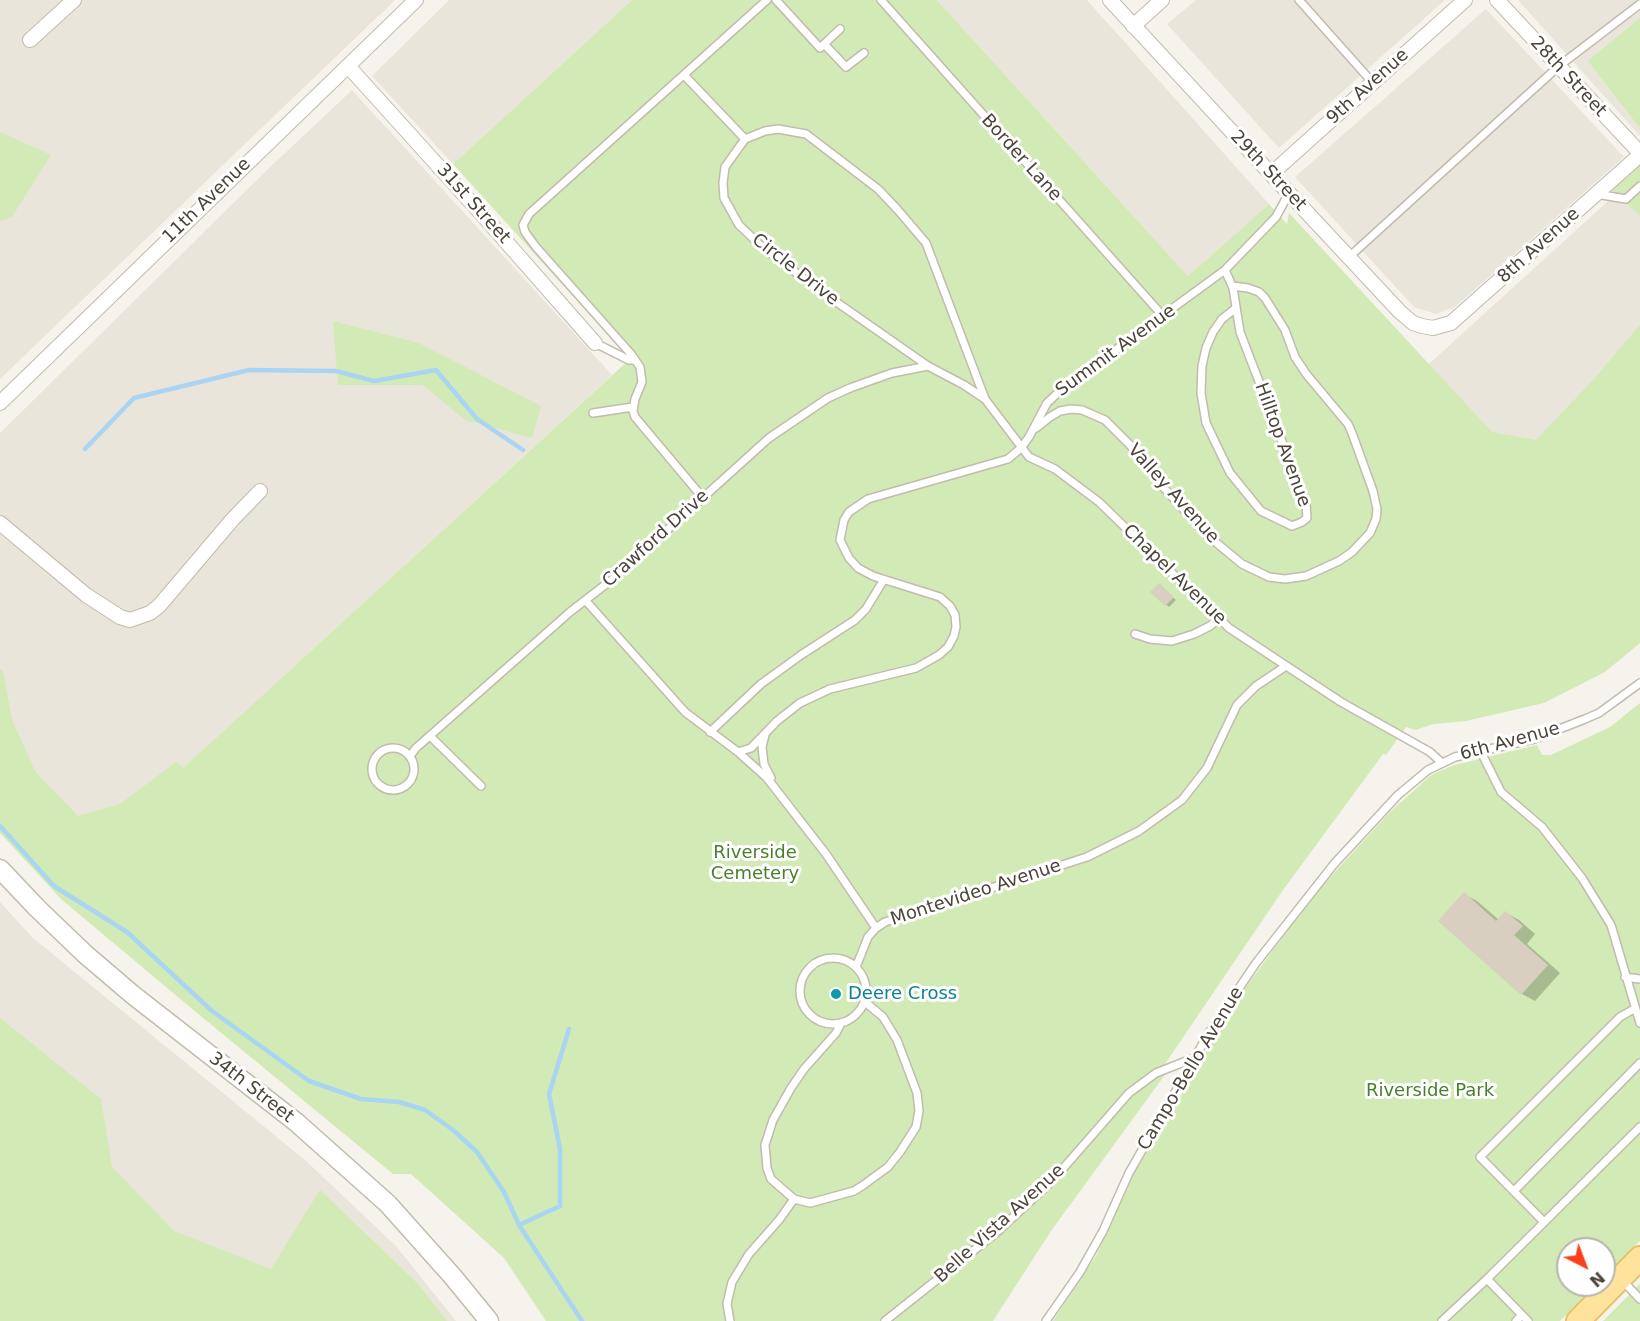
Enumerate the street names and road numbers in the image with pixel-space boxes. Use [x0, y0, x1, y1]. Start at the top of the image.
street label: 28th Street [1525, 32, 1611, 122]
street label: 9th Avenue [1323, 45, 1413, 129]
street label: Border Lane [976, 110, 1066, 206]
street label: 29th Street [1225, 126, 1311, 216]
street label: 11th Avenue [159, 154, 255, 248]
street label: 31st Street [432, 160, 514, 248]
street label: 8th Avenue [1494, 204, 1584, 288]
street label: Circle Drive [747, 229, 843, 311]
street label: Summit Avenue [1052, 300, 1180, 402]
street label: Hilltop Avenue [1250, 380, 1314, 510]
street label: Valley Avenue [1123, 440, 1223, 548]
street label: Crawford Drive [599, 486, 713, 592]
street label: Chapel Avenue [1118, 520, 1230, 630]
street label: 6th Avenue [1458, 718, 1562, 766]
street label: Montevideo Avenue [888, 855, 1064, 931]
street label: Campo-Bello Avenue [1134, 983, 1248, 1155]
street label: 34th Street [204, 1048, 298, 1128]
street label: Belle Vista Avenue [931, 1160, 1069, 1288]

